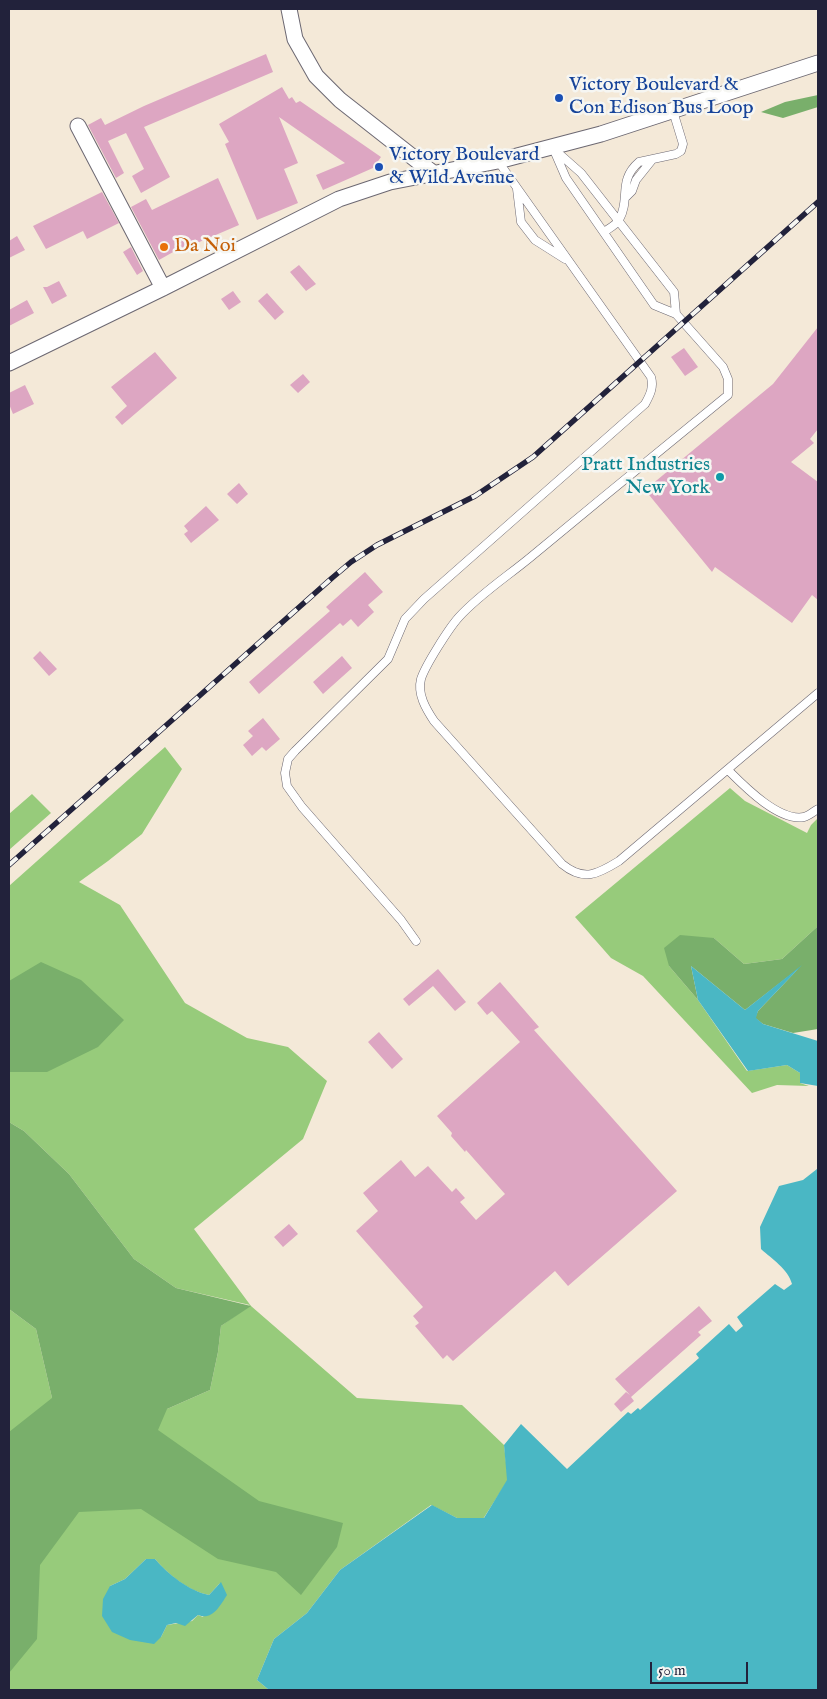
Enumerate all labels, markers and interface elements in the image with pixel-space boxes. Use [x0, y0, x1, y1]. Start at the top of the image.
place label: Victory Boulevard & Con Edison Bus Loop [569, 74, 753, 121]
marker: Victory Boulevard & Con Edison Bus Loop [553, 92, 565, 104]
place label: Victory Boulevard & Wild Avenue [389, 144, 539, 191]
marker: Victory Boulevard & Wild Avenue [373, 161, 385, 173]
place label: Da Noi [174, 235, 236, 259]
marker: Da Noi [158, 241, 170, 253]
place label: Pratt Industries New York [581, 454, 710, 501]
marker: Pratt Industries New York [714, 471, 726, 483]
scale bar [652, 1652, 750, 1684]
text: 50 m [658, 1661, 686, 1680]

